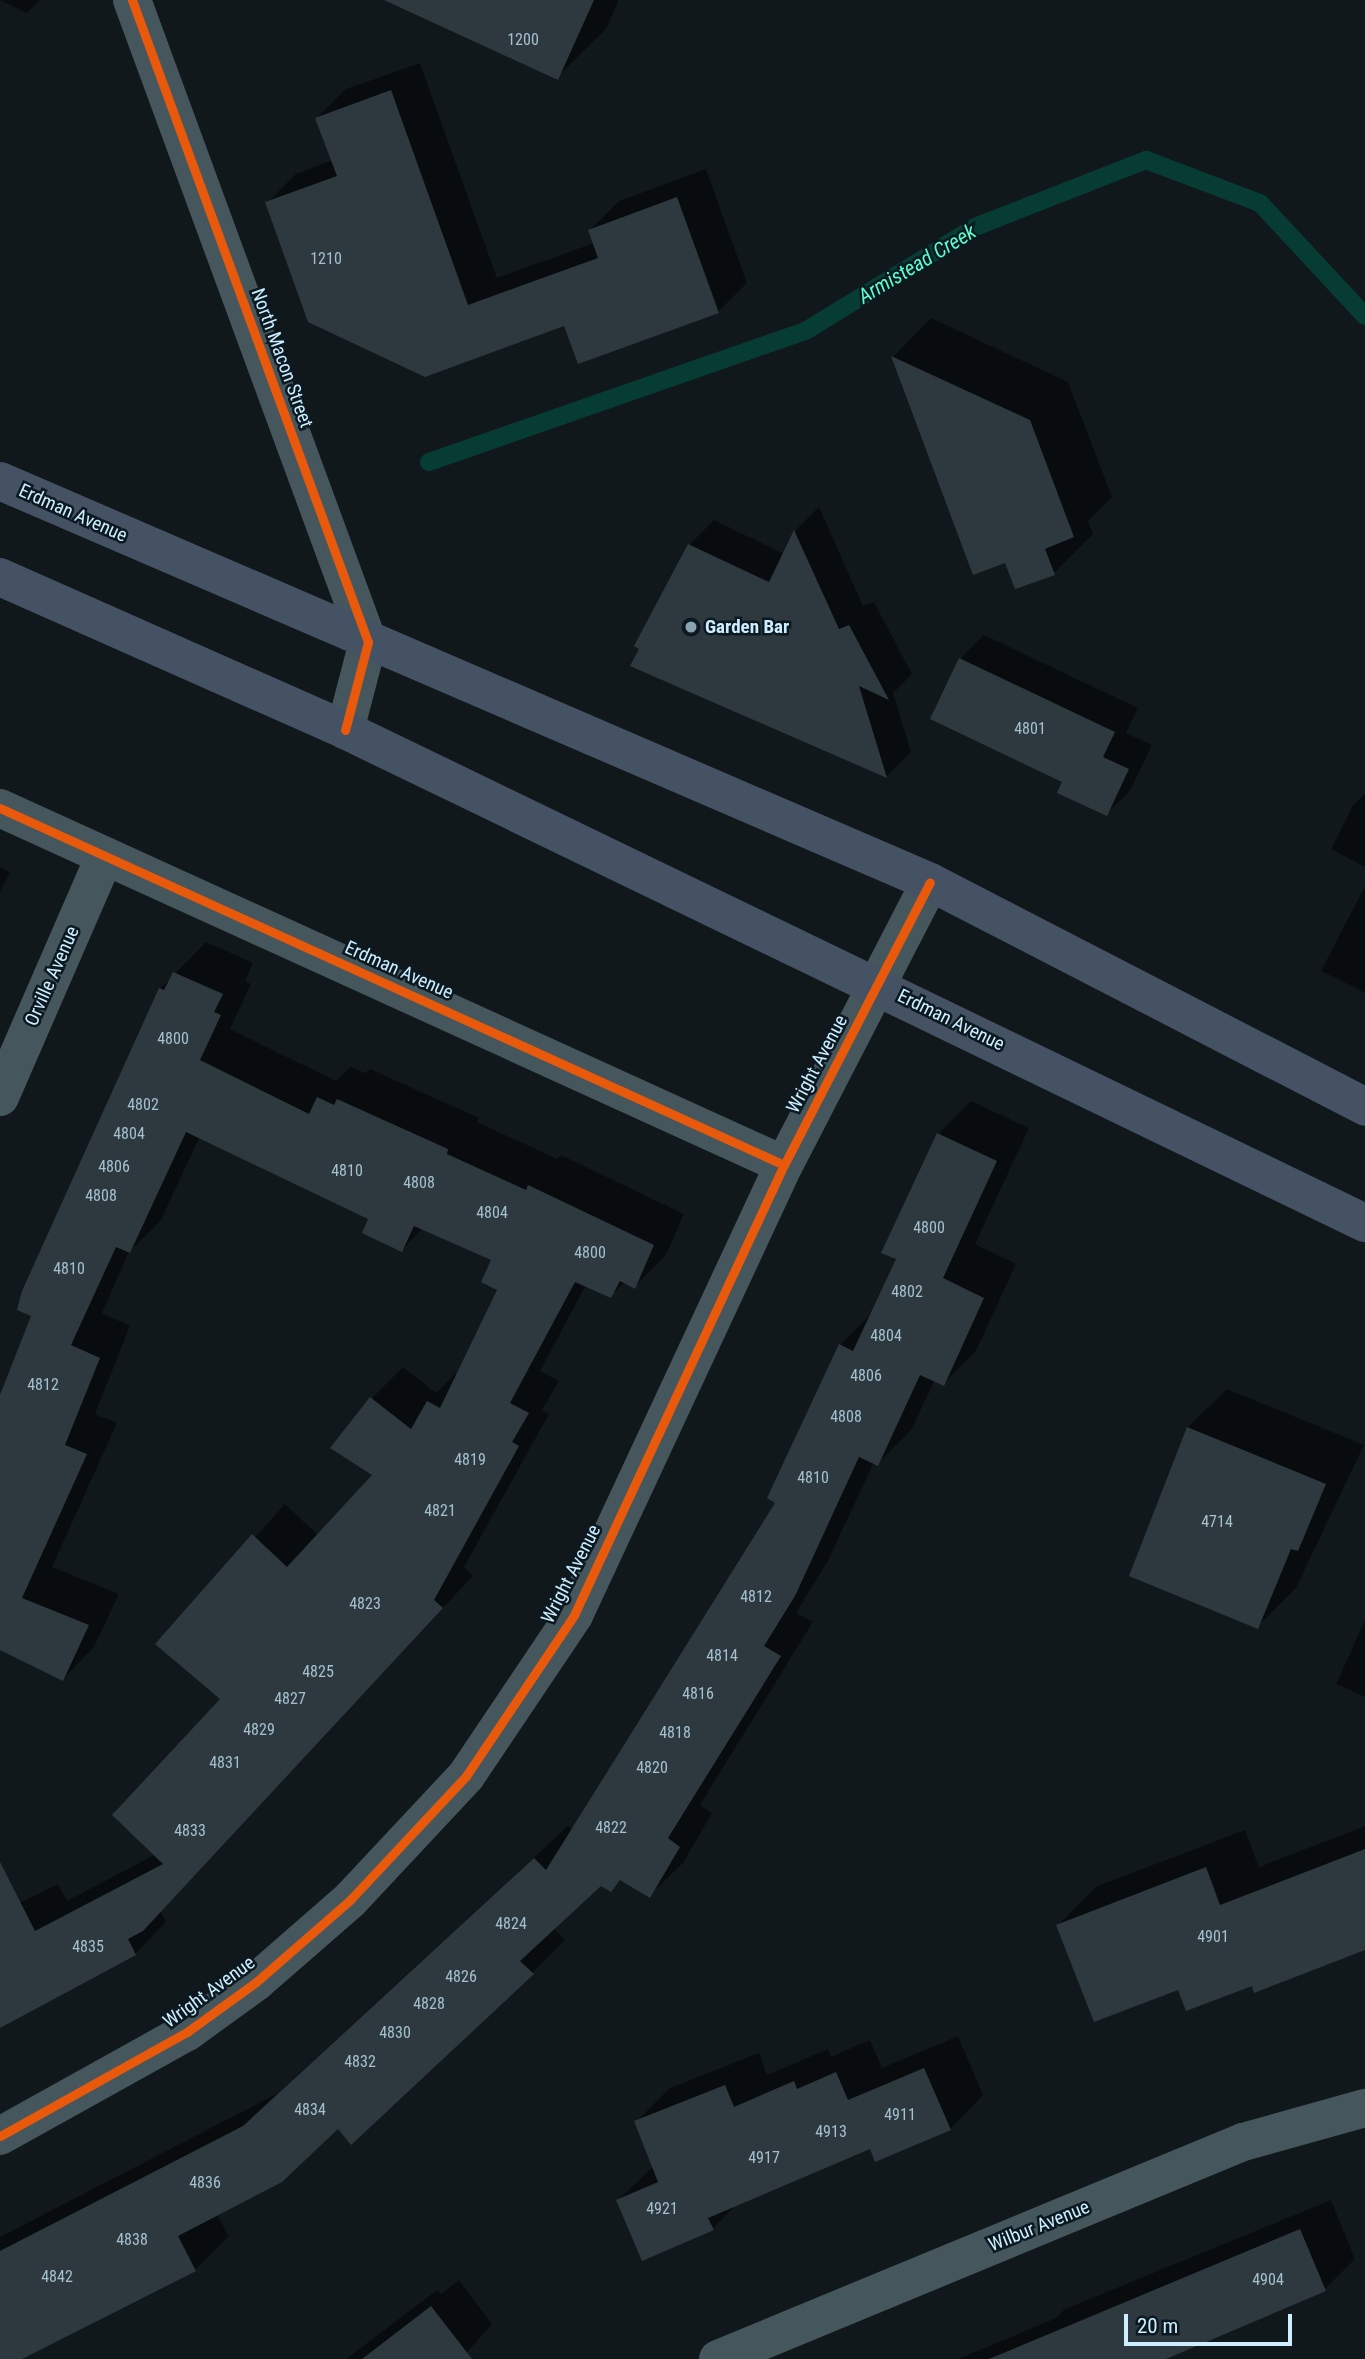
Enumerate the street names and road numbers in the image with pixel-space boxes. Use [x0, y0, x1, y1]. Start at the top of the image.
street label: North Macon Street [246, 285, 318, 431]
street label: Erdman Avenue [15, 479, 131, 547]
street label: Orville Avenue [20, 923, 84, 1029]
street label: Erdman Avenue [341, 936, 457, 1004]
street label: Erdman Avenue [894, 984, 1008, 1056]
street label: Wright Avenue [782, 1011, 852, 1117]
street label: Wright Avenue [536, 1521, 606, 1627]
street label: Wright Avenue [159, 1951, 259, 2033]
street label: Wilbur Avenue [985, 2195, 1093, 2257]

